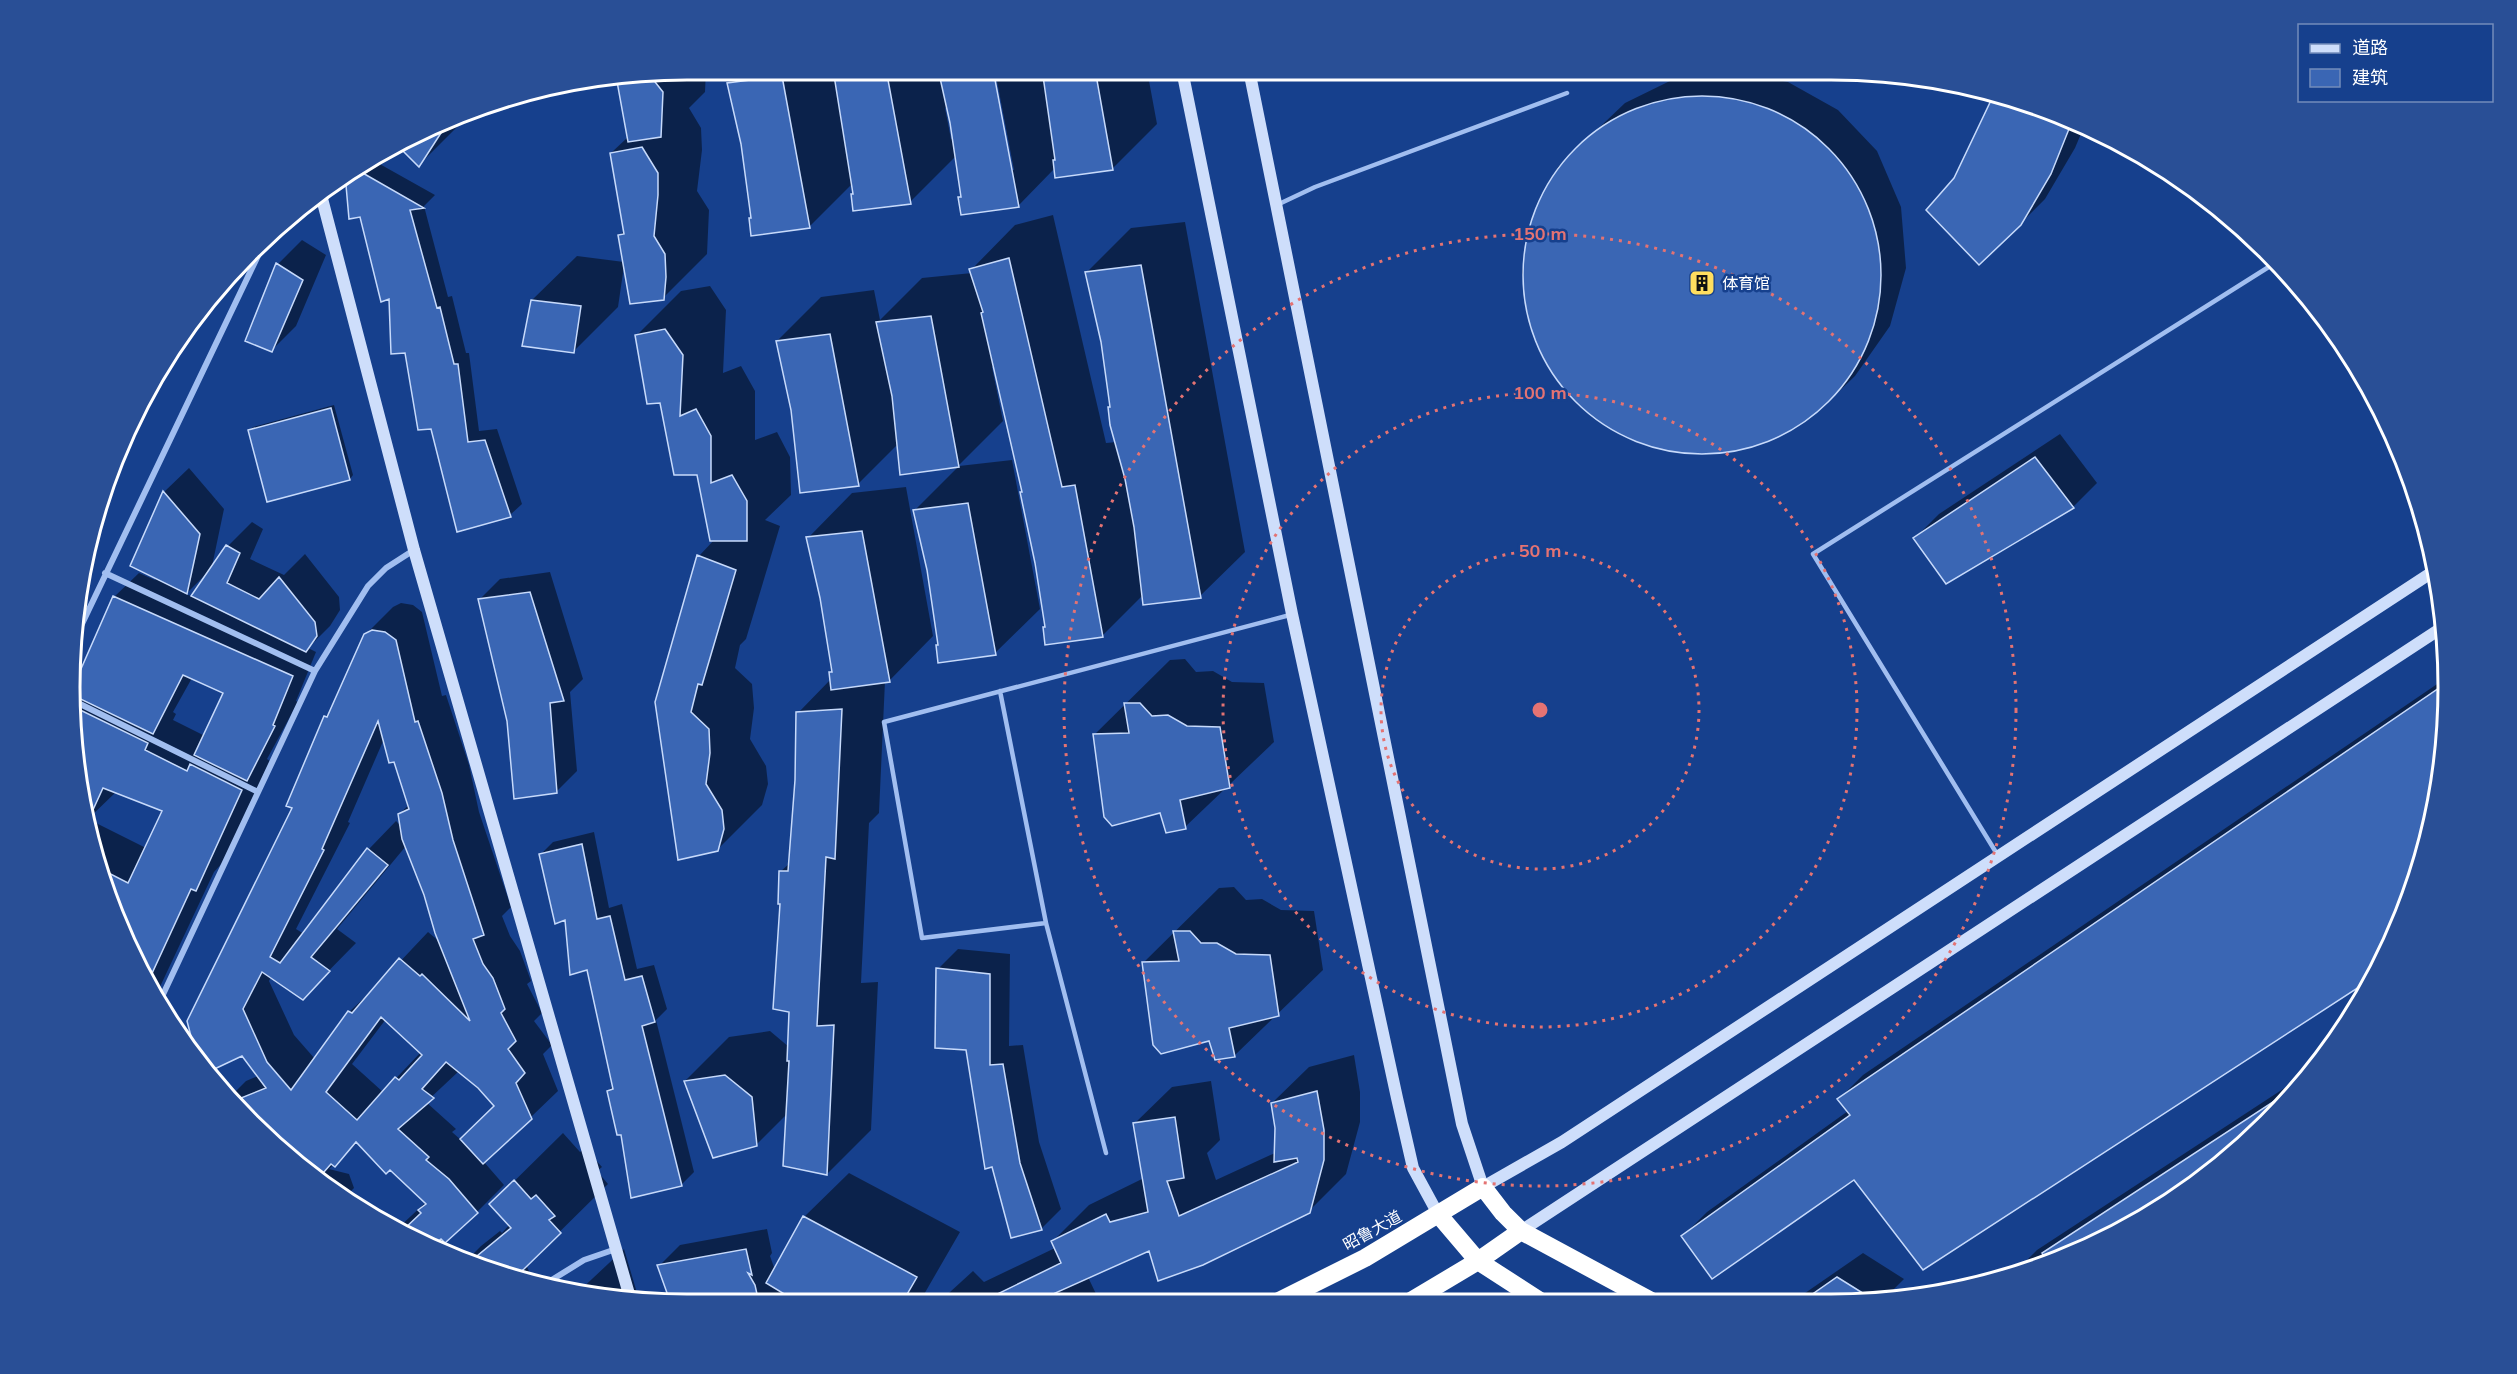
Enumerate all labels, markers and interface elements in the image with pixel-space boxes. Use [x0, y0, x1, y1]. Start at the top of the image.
legend [2298, 24, 2493, 102]
text: 道路 [2352, 36, 2388, 59]
text: 建筑 [2352, 66, 2388, 89]
text: 150 m [1513, 222, 1567, 245]
building icon: 体育馆 [1687, 268, 1717, 298]
place label: 体育馆 [1722, 273, 1770, 293]
text: 100 m [1513, 381, 1567, 404]
text: 50 m [1519, 539, 1561, 562]
centre of rings [1530, 700, 1550, 720]
street label: 昭鲁大道 [1339, 1206, 1405, 1254]

